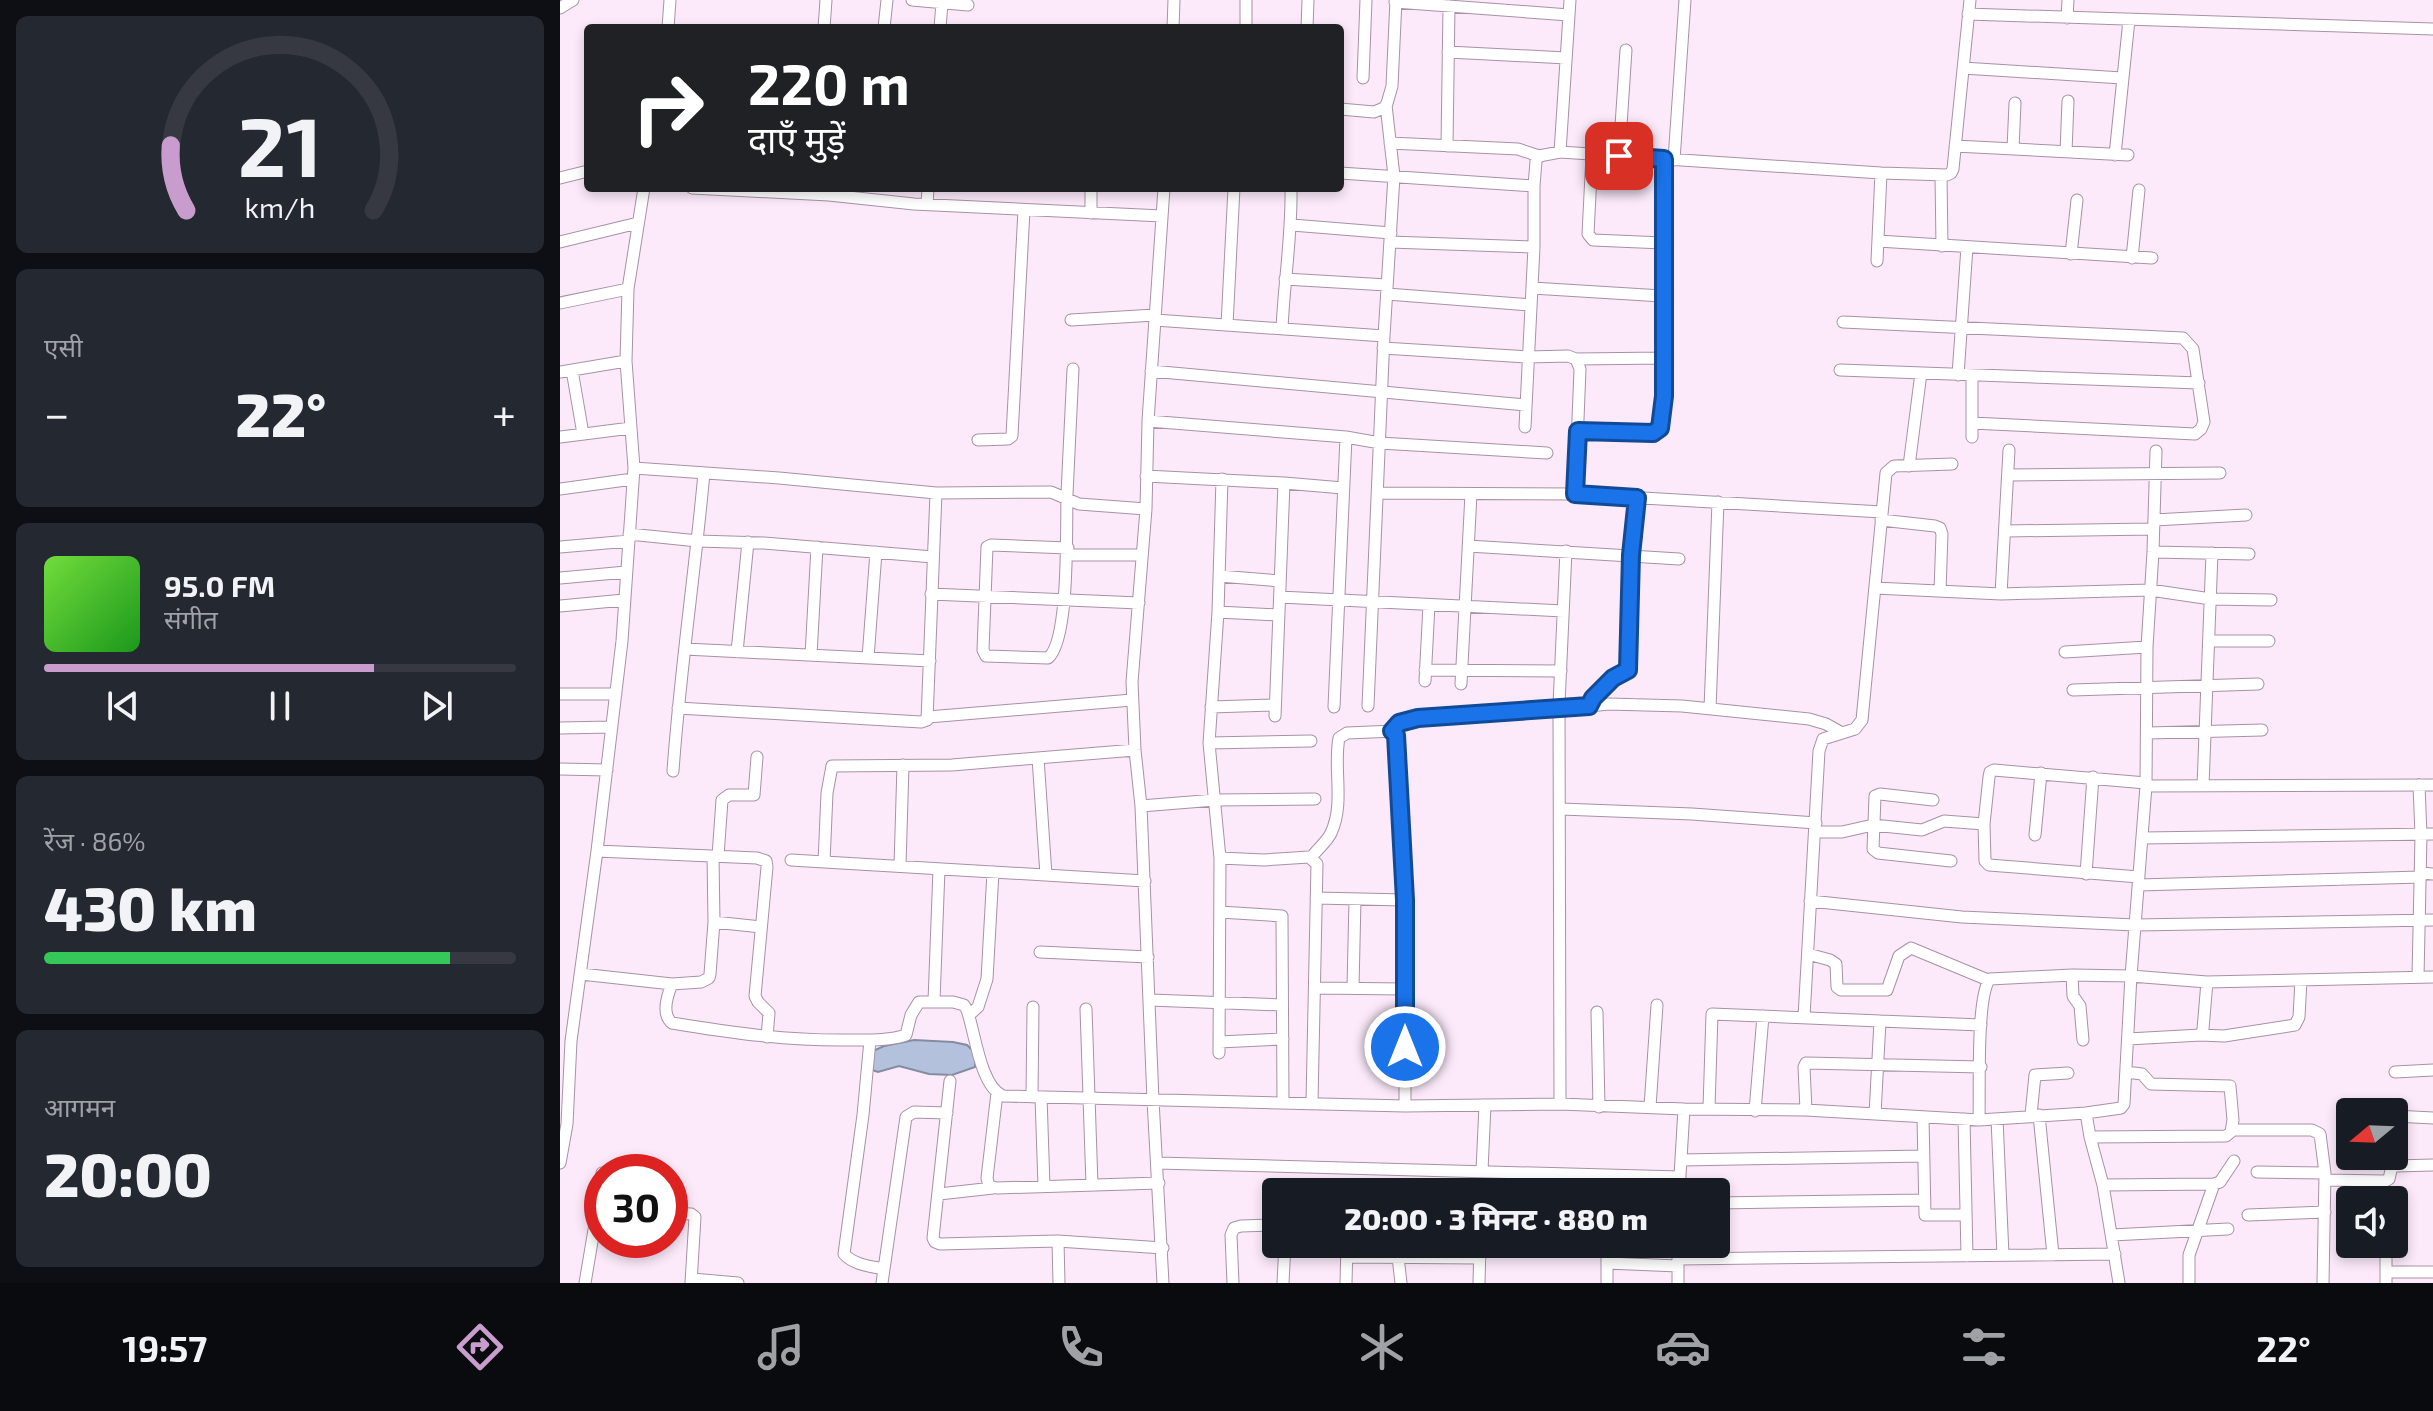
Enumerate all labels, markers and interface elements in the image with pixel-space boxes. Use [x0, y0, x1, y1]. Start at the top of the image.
text: 220 m [748, 49, 910, 116]
icon: right [616, 56, 720, 160]
text: 21 [238, 93, 322, 193]
text: दाएँ मुड़ें [748, 117, 845, 160]
pin [1585, 122, 1653, 190]
icon: arrive [1597, 134, 1641, 178]
text: km/h [245, 189, 315, 224]
text: एसी [44, 331, 83, 362]
text: 22° [235, 377, 326, 449]
text: − [44, 386, 70, 439]
text: + [492, 386, 516, 439]
text: 95.0 FM [164, 567, 275, 603]
text: संगीत [164, 603, 218, 634]
icon: previous [101, 684, 145, 728]
icon: pause [258, 684, 302, 728]
icon: next [415, 684, 459, 728]
text: रेंज · 86% [44, 825, 146, 856]
text: 430 km [44, 871, 257, 943]
position arrow [1363, 1005, 1447, 1089]
text: आगमन [44, 1091, 115, 1122]
north arrow [2336, 1098, 2408, 1170]
map controls [2336, 1098, 2408, 1258]
text: 20:00 [44, 1137, 212, 1209]
speed limit sign: 30 [584, 1154, 688, 1258]
button: sound [2336, 1186, 2408, 1258]
text: 20:00 · 3 मिनट · 880 m [1344, 1200, 1648, 1236]
icon: directions [452, 1319, 508, 1375]
icon: music [753, 1319, 809, 1375]
icon: phone [1053, 1319, 1109, 1375]
icon: climate [1354, 1319, 1410, 1375]
icon: car [1655, 1319, 1711, 1375]
icon: filters [1956, 1319, 2012, 1375]
text: 19:57 [122, 1326, 207, 1369]
text: 22° [2256, 1326, 2311, 1369]

